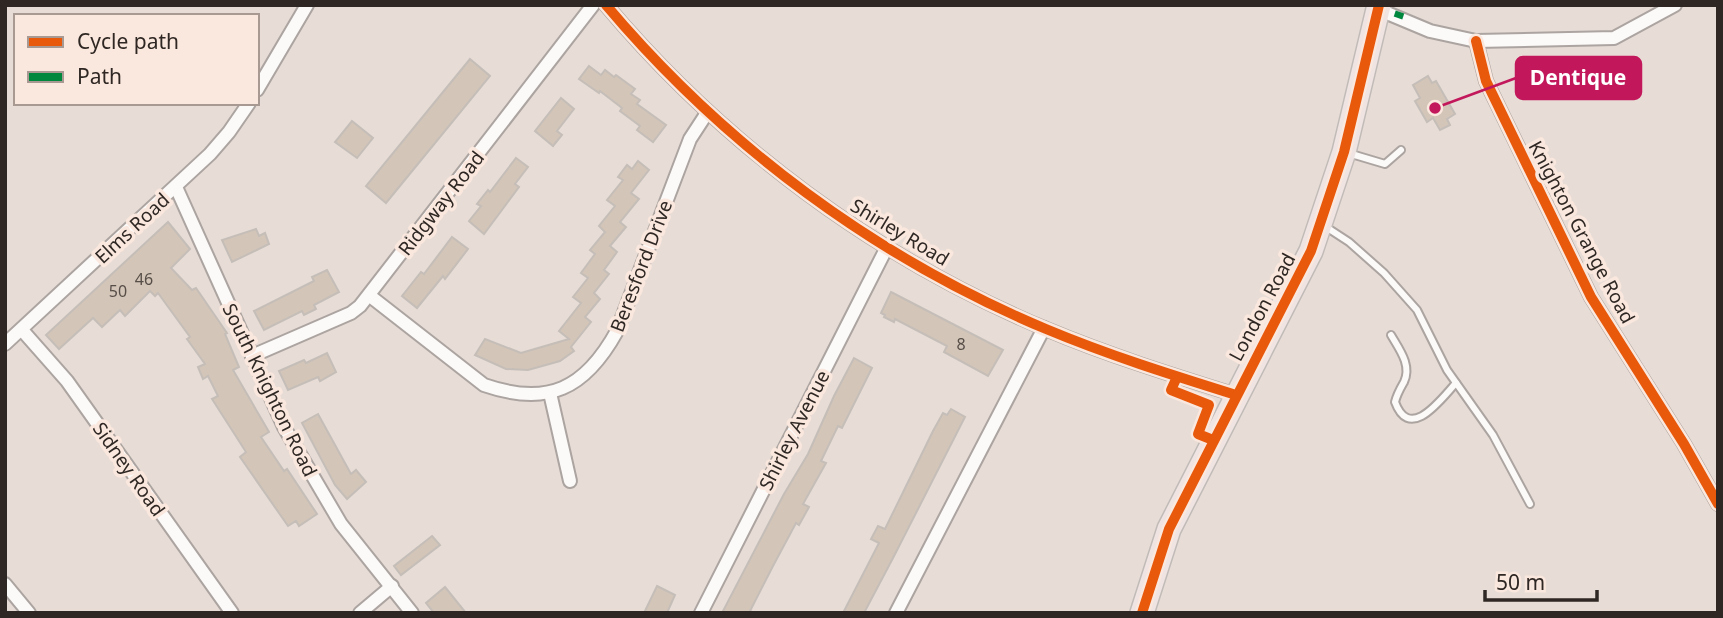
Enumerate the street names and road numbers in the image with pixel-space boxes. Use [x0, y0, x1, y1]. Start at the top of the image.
street label: Knighton Grange Road [1523, 136, 1641, 328]
street label: Ridgway Road [392, 145, 490, 261]
street label: Elms Road [89, 187, 175, 269]
street label: Shirley Road [846, 192, 954, 272]
street label: Beresford Drive [604, 196, 678, 336]
street label: London Road [1223, 248, 1301, 366]
street label: South Knighton Road [217, 299, 323, 481]
street label: Shirley Avenue [753, 366, 835, 494]
street label: Sidney Road [87, 417, 171, 521]

